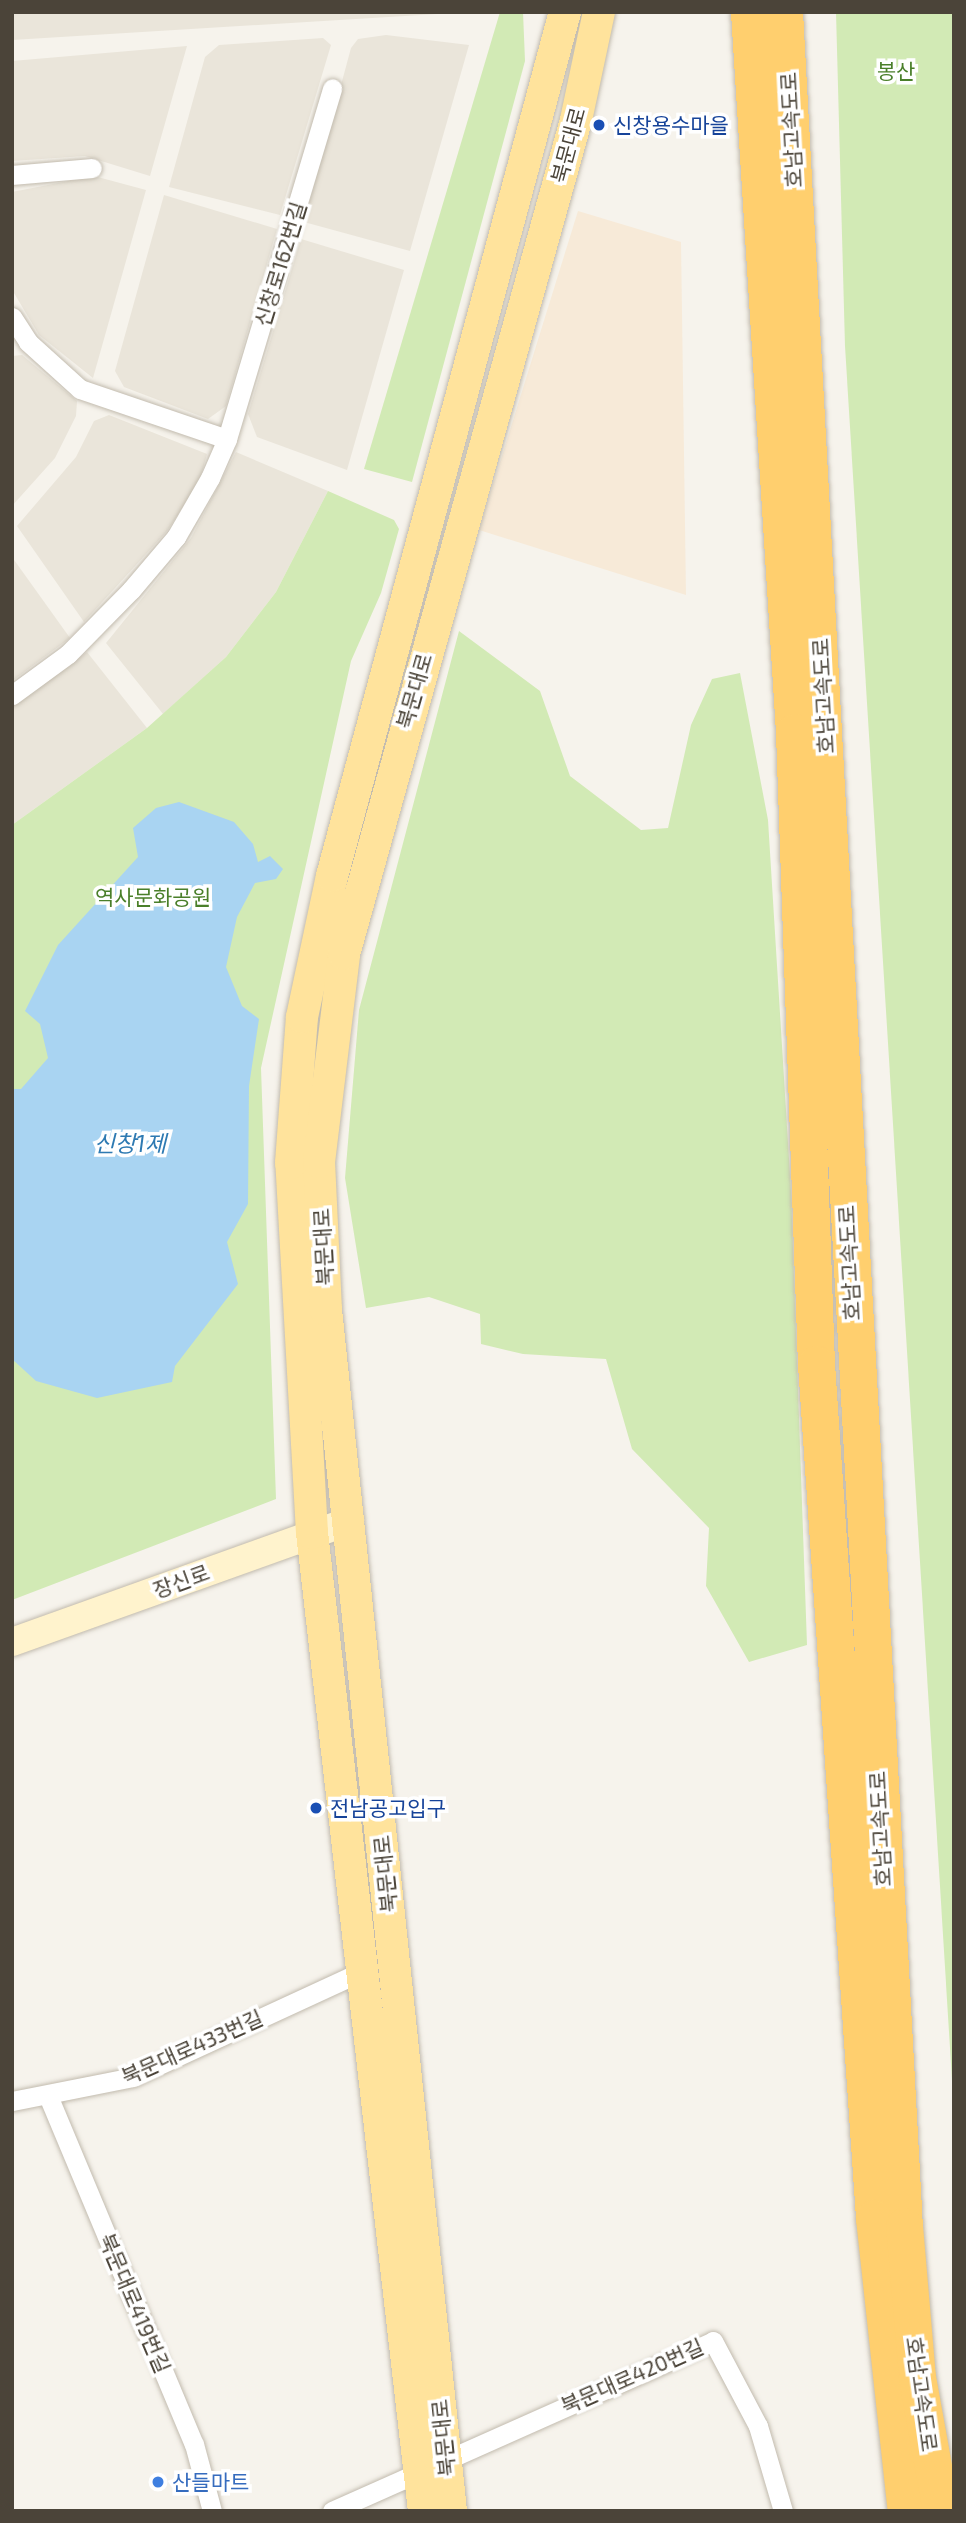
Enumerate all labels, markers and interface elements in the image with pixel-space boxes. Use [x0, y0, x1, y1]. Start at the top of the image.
park label: 봉산 [877, 58, 915, 84]
street label: 호남고속도로 [775, 71, 807, 189]
street label: 북문대로 [546, 104, 590, 186]
place label: 신창용수마을 [613, 112, 729, 138]
marker: 신창용수마을 [591, 117, 607, 133]
street label: 신창로162번길 [249, 199, 311, 329]
street label: 호남고속도로 [807, 637, 839, 755]
street label: 북문대로 [391, 650, 437, 732]
park label: 역사문화공원 [95, 884, 211, 910]
water label: 신창1제 [94, 1129, 166, 1157]
street label: 호남고속도로 [833, 1204, 865, 1322]
street label: 북문대로 [308, 1208, 338, 1286]
street label: 장신로 [149, 1559, 213, 1603]
street label: 호남고속도로 [864, 1770, 896, 1888]
place label: 전남공고입구 [330, 1795, 446, 1821]
marker: 전남공고입구 [308, 1800, 324, 1816]
street label: 북문대로 [368, 1834, 402, 1914]
street label: 북문대로433번길 [117, 2005, 267, 2089]
street label: 북문대로419번길 [94, 2229, 176, 2377]
street label: 북문대로420번길 [557, 2333, 707, 2419]
street label: 호남고속도로 [901, 2335, 943, 2453]
street label: 북문대로 [426, 2398, 460, 2478]
place label: 산들마트 [172, 2469, 249, 2495]
marker: 산들마트 [150, 2474, 166, 2490]

